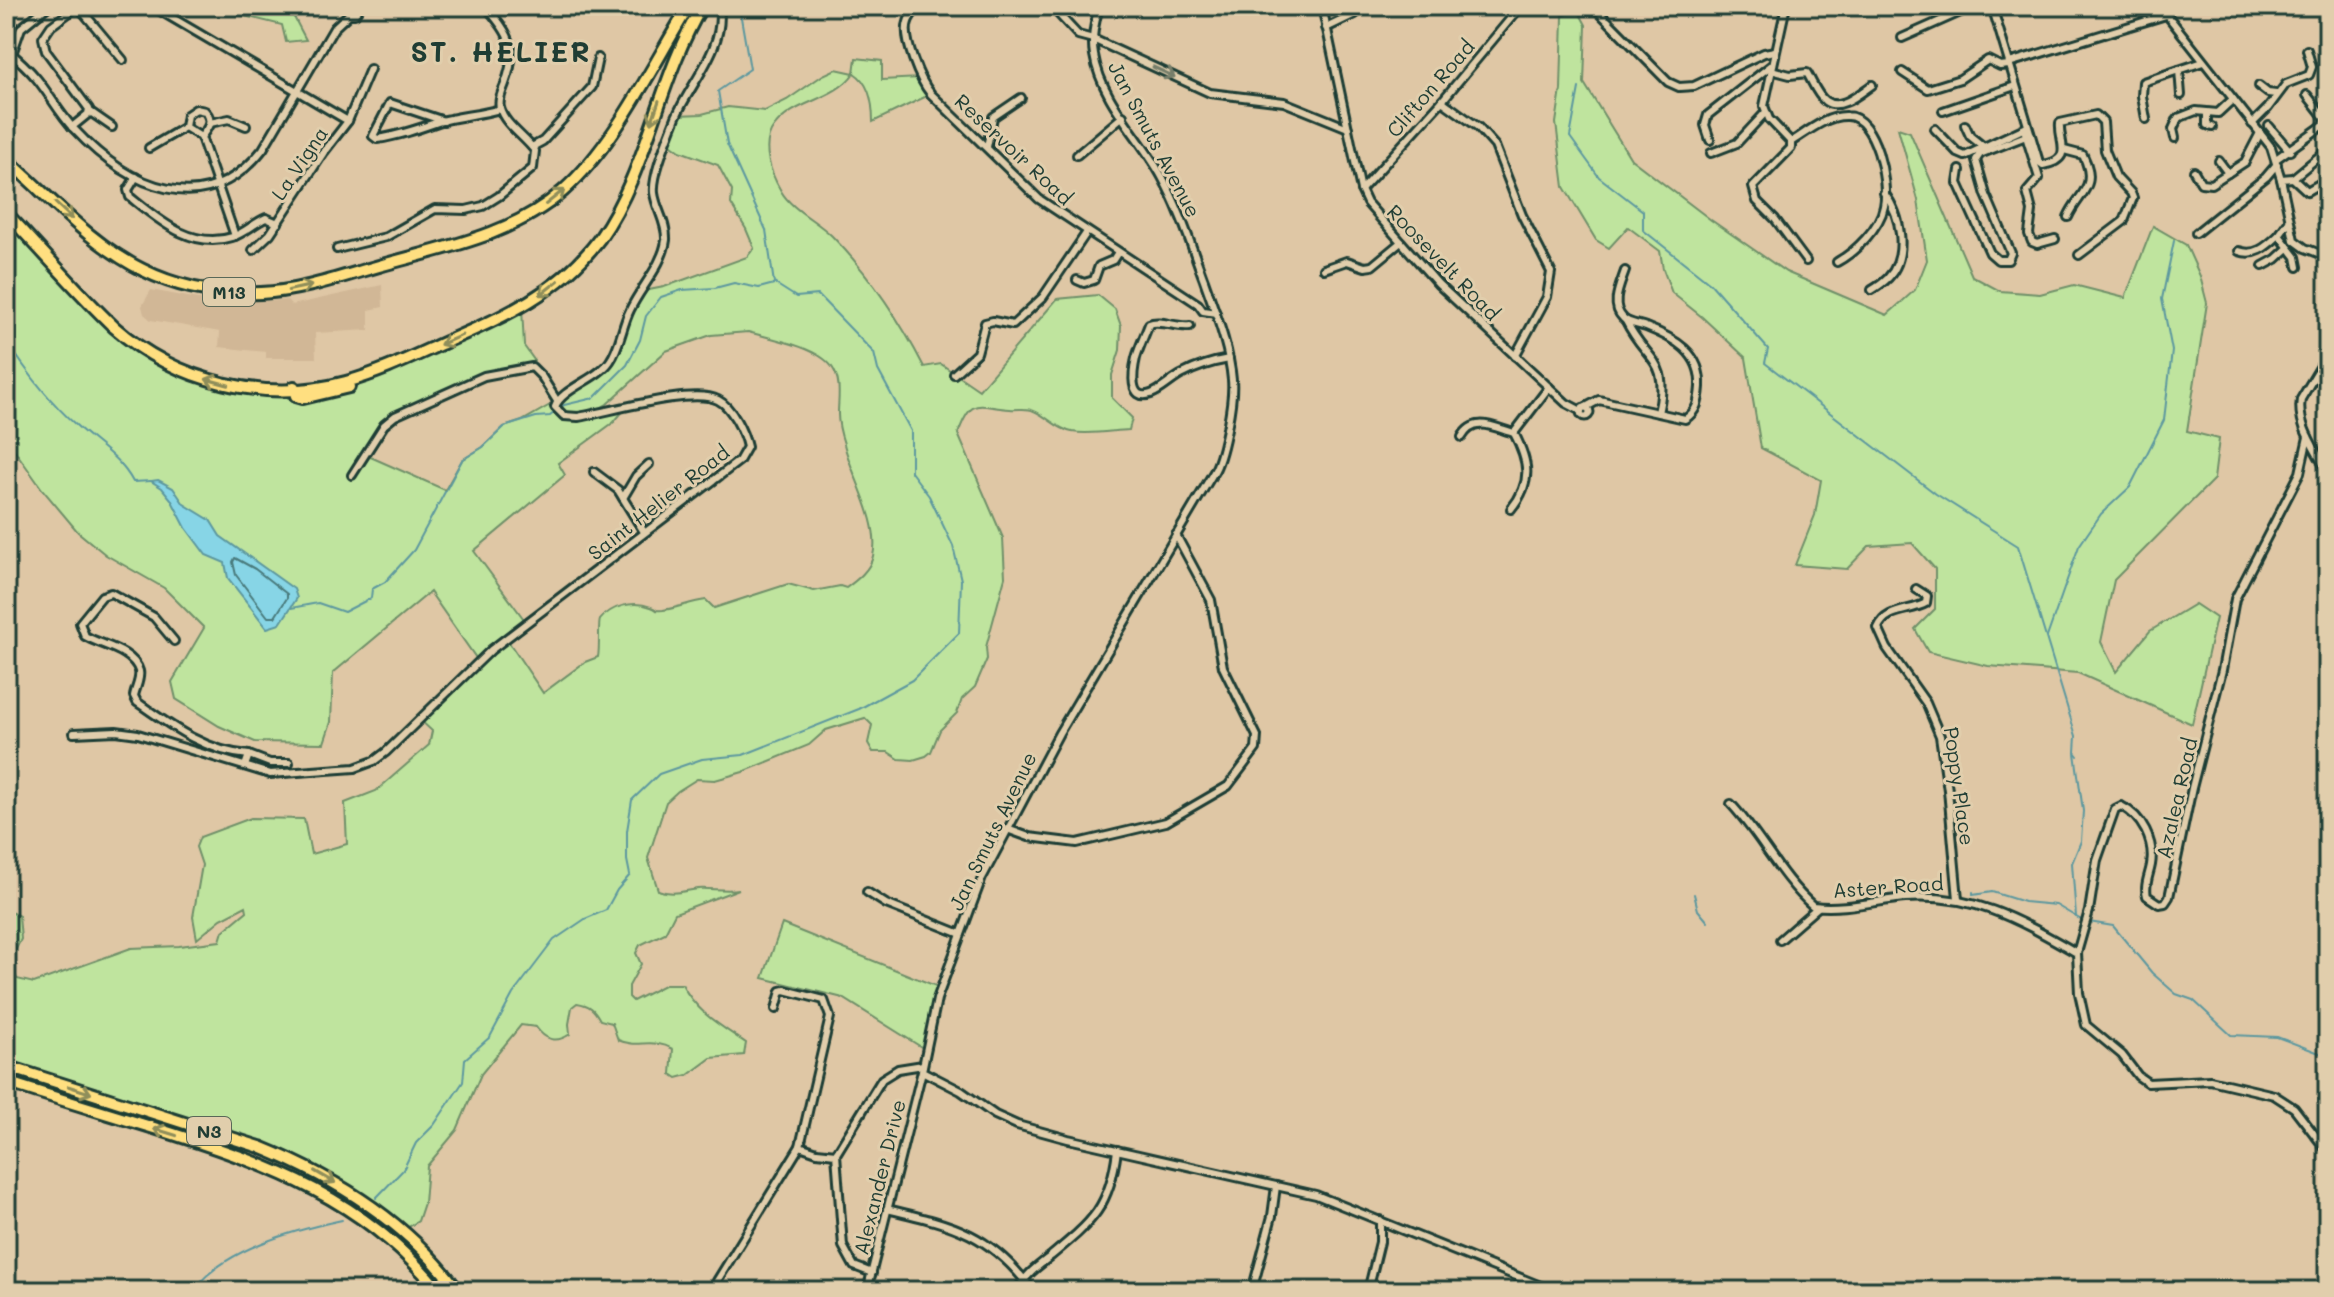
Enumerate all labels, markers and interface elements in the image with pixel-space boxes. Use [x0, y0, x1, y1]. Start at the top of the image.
district label: ST. HELIER [410, 33, 592, 69]
street label: Clifton Road [1380, 34, 1480, 142]
street label: Jan Smuts Avenue [1103, 56, 1207, 222]
one-way arrow [1151, 65, 1175, 80]
street label: Reservoir Road [949, 88, 1079, 210]
one-way arrow [646, 99, 661, 124]
street label: La Vigna [265, 121, 333, 205]
one-way arrow [544, 189, 565, 207]
street label: Roosevelt Road [1382, 198, 1506, 326]
one-way arrow [54, 202, 74, 221]
road number: M13 [203, 278, 255, 306]
one-way arrow [287, 279, 313, 294]
one-way arrow [539, 280, 560, 297]
one-way arrow [439, 333, 463, 348]
one-way arrow [205, 373, 231, 388]
street label: Saint Helier Road [582, 439, 734, 565]
street label: Poppy Place [1939, 725, 1981, 847]
street label: Azalea Road [2149, 735, 2203, 861]
street label: Jan Smuts Avenue [942, 747, 1042, 915]
street label: Aster Road [1832, 869, 1944, 903]
one-way arrow [68, 1083, 93, 1098]
street label: Alexander Drive [847, 1097, 911, 1257]
road number: N3 [187, 1117, 231, 1145]
one-way arrow [153, 1124, 179, 1139]
one-way arrow [312, 1170, 336, 1185]

